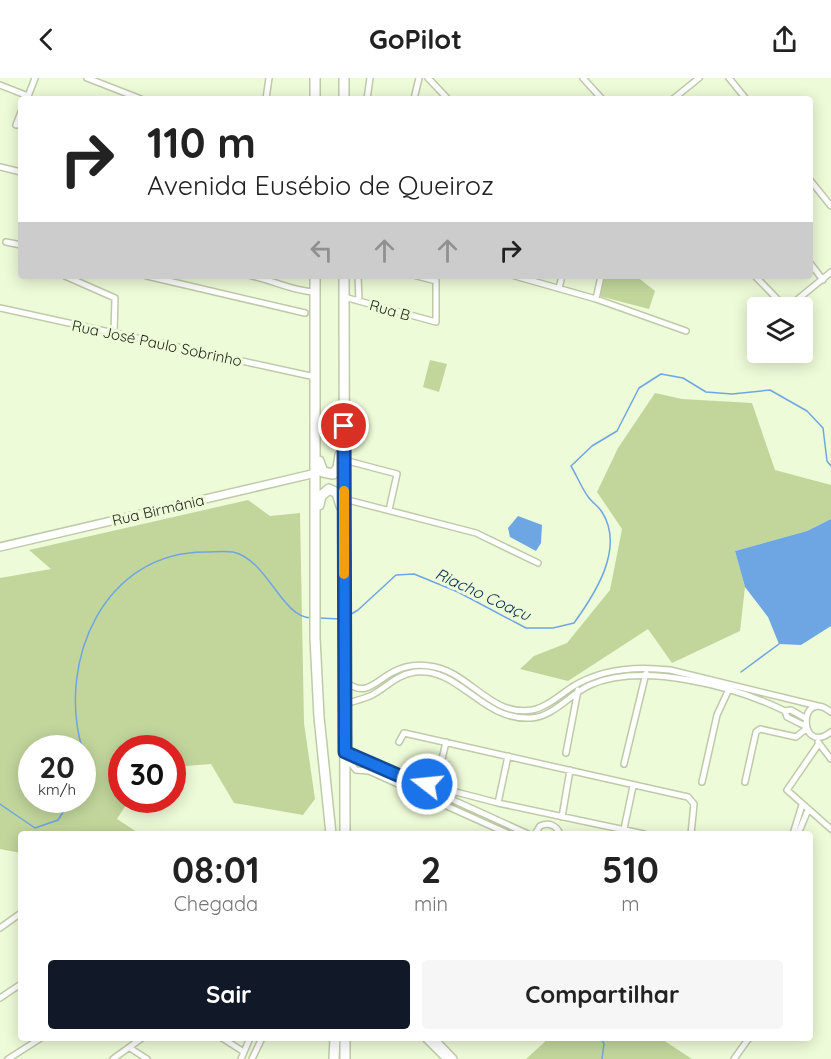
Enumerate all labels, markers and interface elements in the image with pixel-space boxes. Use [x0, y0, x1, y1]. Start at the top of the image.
text: GoPilot [369, 22, 462, 56]
icon: back [30, 23, 63, 56]
icon: share [768, 23, 801, 56]
text: 110 m [147, 116, 256, 169]
icon: right [48, 120, 126, 198]
text: Avenida Eusébio de Queiroz [147, 168, 494, 202]
icon: left [305, 234, 338, 267]
icon: ahead [368, 234, 401, 267]
icon: ahead [431, 234, 464, 267]
icon: right [494, 234, 527, 267]
street label: Rua B [367, 295, 413, 325]
map controls [747, 297, 813, 363]
button: layers [747, 297, 813, 363]
street label: Rua José Paulo Sobrinho [70, 316, 244, 370]
pin [318, 400, 369, 451]
icon: arrive [327, 409, 360, 442]
street label: Rua Birmânia [110, 490, 206, 530]
water label: Riacho Coaçu [432, 563, 534, 625]
speed limit sign: 30 [108, 735, 186, 813]
text: 20 [39, 748, 75, 786]
position arrow [395, 752, 459, 816]
text: km/h [38, 780, 76, 799]
text: 08:01 [172, 847, 260, 892]
text: 2 [421, 847, 441, 892]
text: 510 [602, 847, 659, 892]
text: Chegada [174, 891, 258, 916]
text: min [414, 891, 448, 916]
text: m [621, 891, 640, 916]
button: Sair [48, 960, 410, 1029]
button: Compartilhar [422, 960, 783, 1029]

